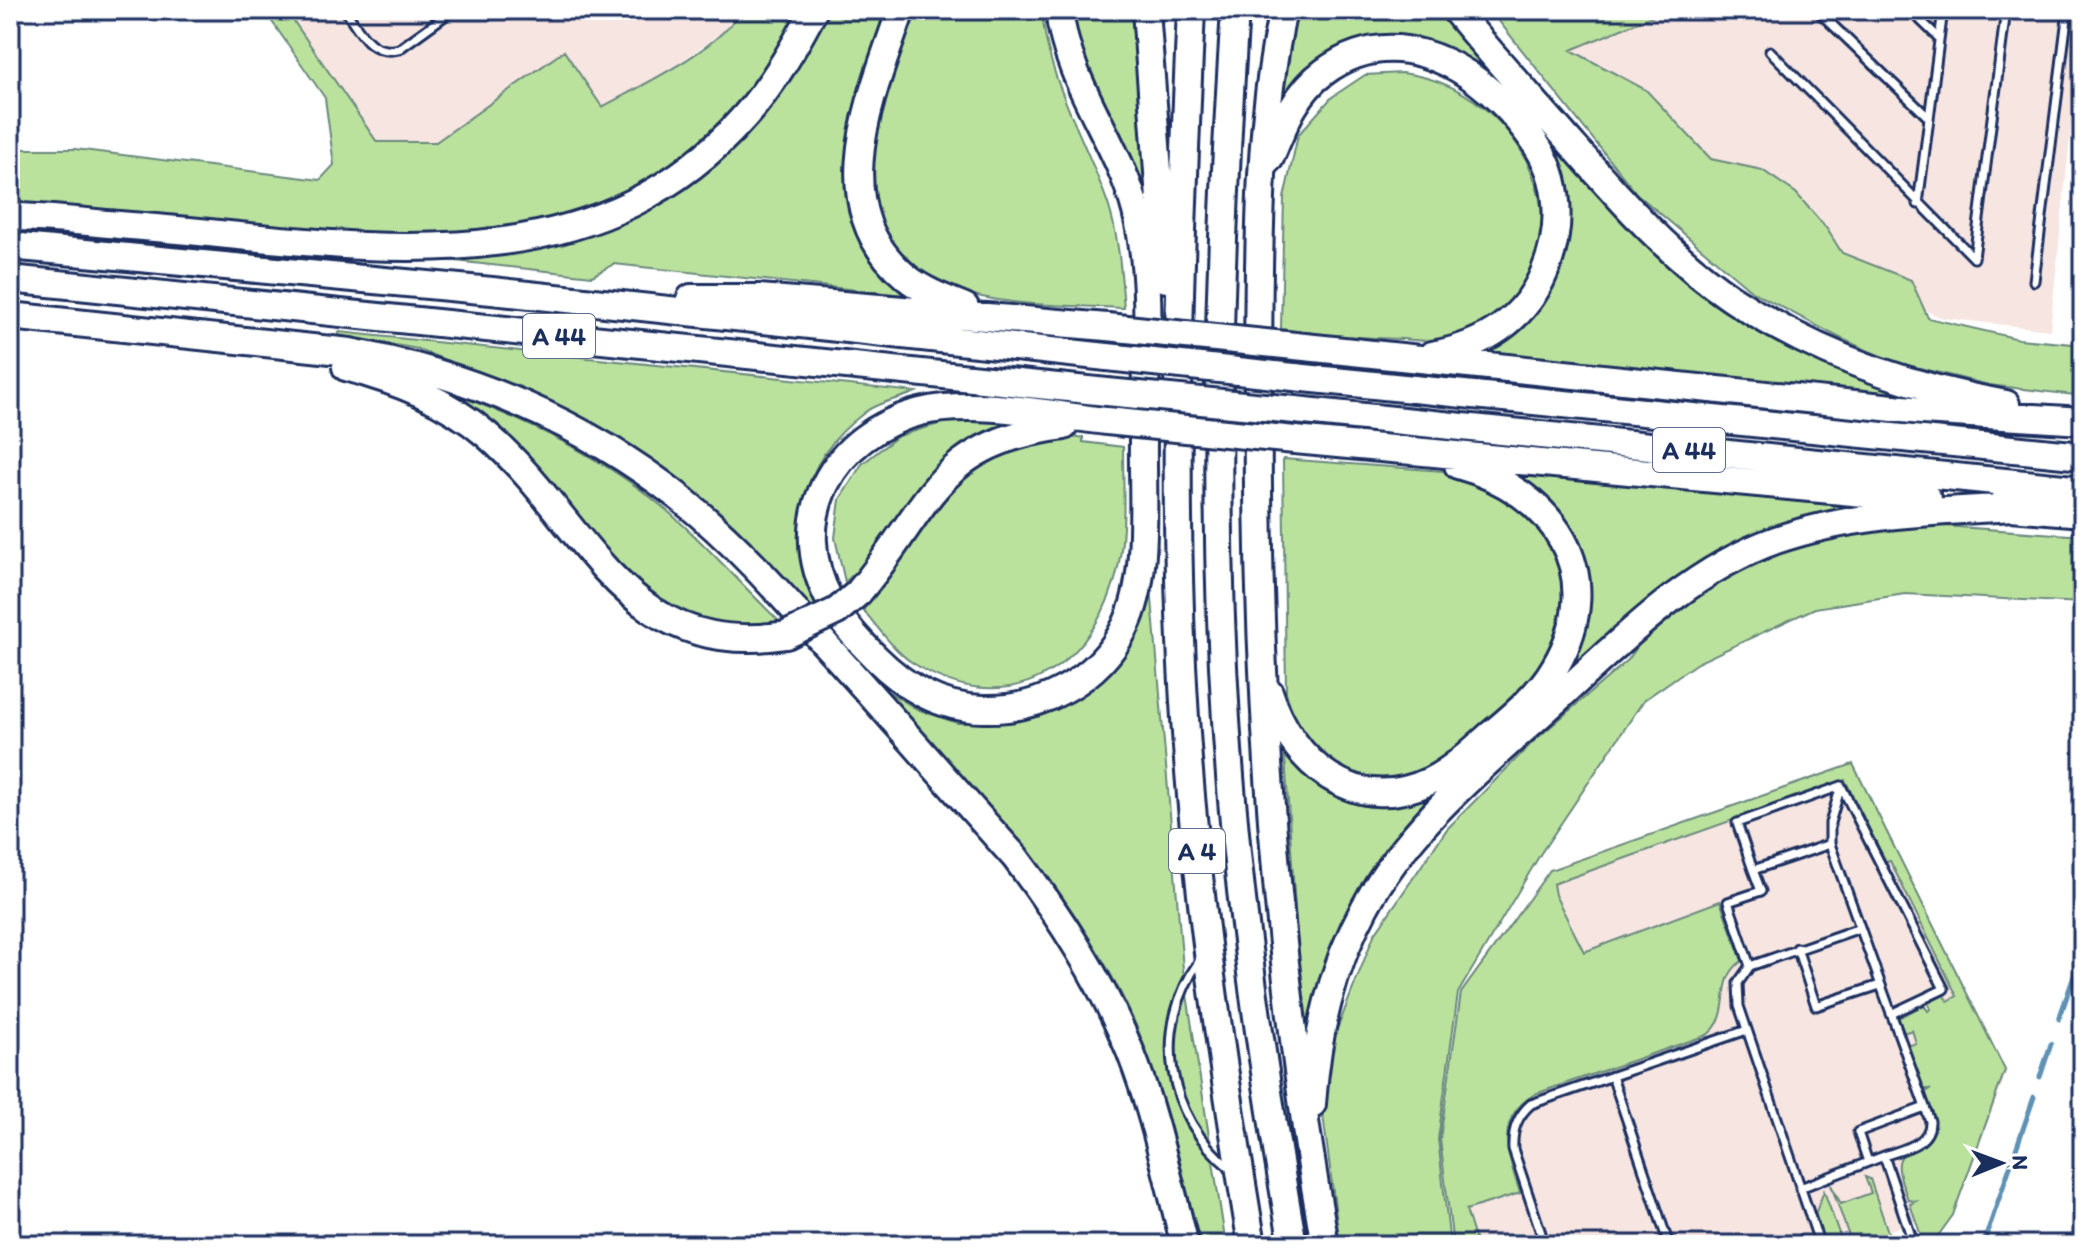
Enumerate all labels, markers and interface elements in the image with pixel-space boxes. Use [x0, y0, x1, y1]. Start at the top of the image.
road number: A 44 [523, 314, 595, 358]
road number: A 44 [1653, 428, 1725, 472]
road number: A 4 [1169, 829, 1225, 873]
north arrow [1961, 1123, 2041, 1203]
text: N [2007, 1155, 2034, 1170]

